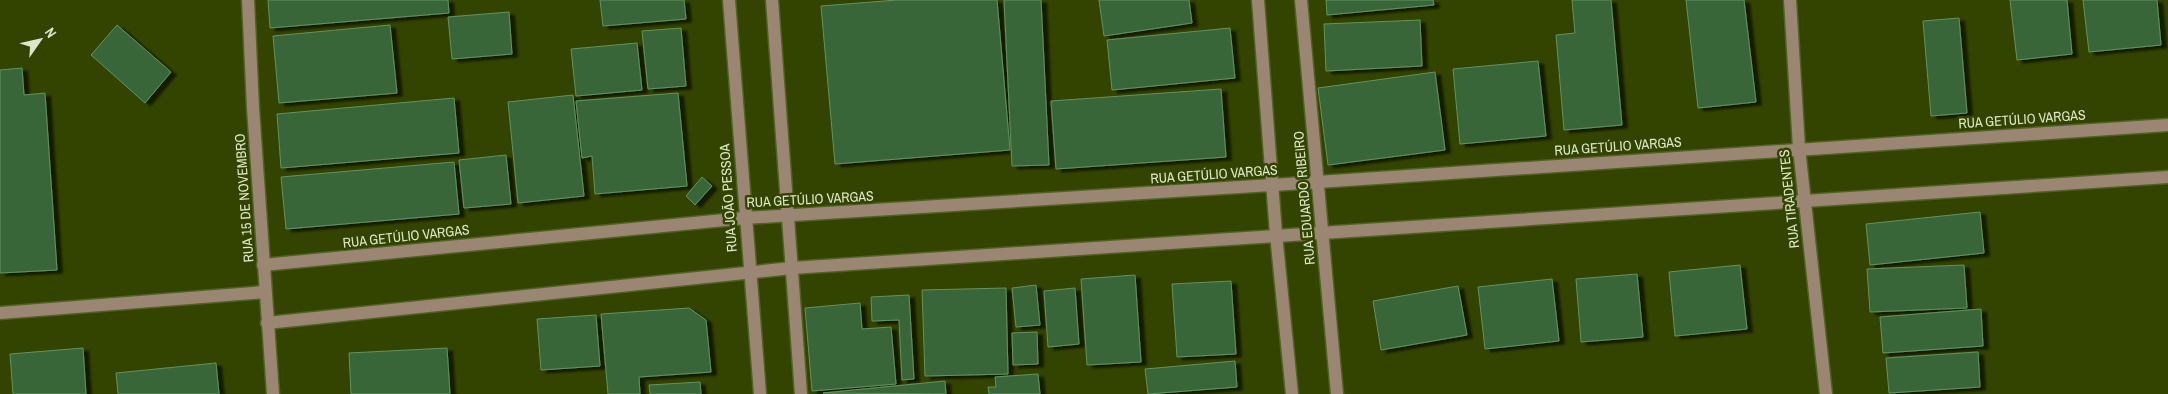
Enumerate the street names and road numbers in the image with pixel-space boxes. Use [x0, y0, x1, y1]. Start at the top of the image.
street label: RUA GETÚLIO VARGAS [1958, 106, 2087, 132]
street label: RUA EDUARDO RIBEIRO [1289, 130, 1319, 266]
street label: RUA 15 DE NOVEMBRO [231, 133, 257, 263]
street label: RUA GETÚLIO VARGAS [1554, 133, 1683, 159]
street label: RUA JOÃO PESSOA [715, 143, 741, 253]
street label: RUA TIRADENTES [1775, 148, 1803, 249]
street label: RUA GETÚLIO VARGAS [1150, 161, 1279, 187]
street label: RUA GETÚLIO VARGAS [746, 187, 874, 211]
street label: RUA GETÚLIO VARGAS [342, 220, 471, 252]

